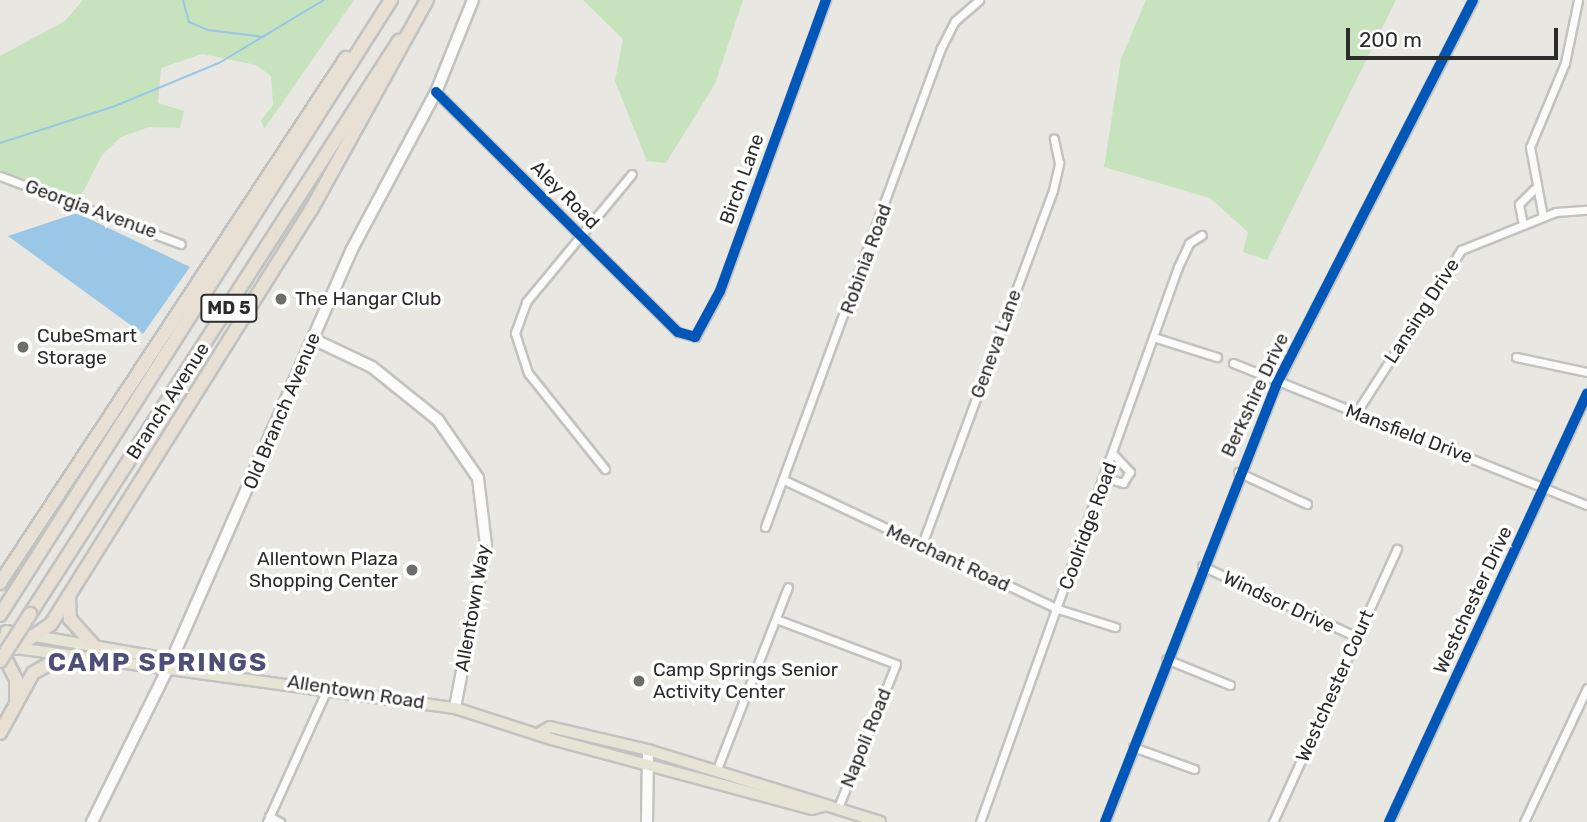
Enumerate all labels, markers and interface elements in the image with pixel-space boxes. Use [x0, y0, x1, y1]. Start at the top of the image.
scale bar [1349, 14, 1561, 58]
text: 200 m [1359, 27, 1422, 52]
street label: Birch Lane [715, 131, 769, 227]
street label: Aley Road [526, 156, 604, 234]
street label: Georgia Avenue [22, 174, 160, 244]
street label: Robinia Road [836, 201, 896, 317]
street label: Lansing Drive [1380, 254, 1464, 368]
street label: Geneva Lane [966, 287, 1026, 401]
place label: The Hangar Club [295, 288, 442, 310]
marker: The Hangar Club [273, 291, 289, 307]
road number: MD 5 [199, 294, 259, 322]
place label: CubeSmart Storage [37, 325, 137, 369]
street label: Old Branch Avenue [239, 329, 325, 493]
street label: Berkshire Drive [1216, 329, 1294, 461]
street label: Branch Avenue [122, 338, 214, 464]
marker: CubeSmart Storage [15, 339, 31, 355]
street label: Mansfield Drive [1342, 399, 1476, 469]
street label: Coolridge Road [1054, 459, 1122, 593]
street label: Merchant Road [883, 519, 1013, 597]
street label: Westchester Drive [1429, 522, 1517, 678]
street label: Allentown Way [451, 542, 495, 674]
place label: Allentown Plaza Shopping Center [249, 548, 398, 592]
marker: Allentown Plaza Shopping Center [404, 562, 420, 578]
street label: Windsor Drive [1219, 566, 1339, 638]
street label: Westchester Court [1291, 606, 1379, 766]
district label: CAMP SPRINGS [49, 647, 267, 679]
place label: Camp Springs Senior Activity Center [653, 659, 838, 703]
street label: Allentown Road [286, 670, 426, 714]
marker: Camp Springs Senior Activity Center [631, 673, 647, 689]
street label: Napoli Road [836, 685, 896, 791]

